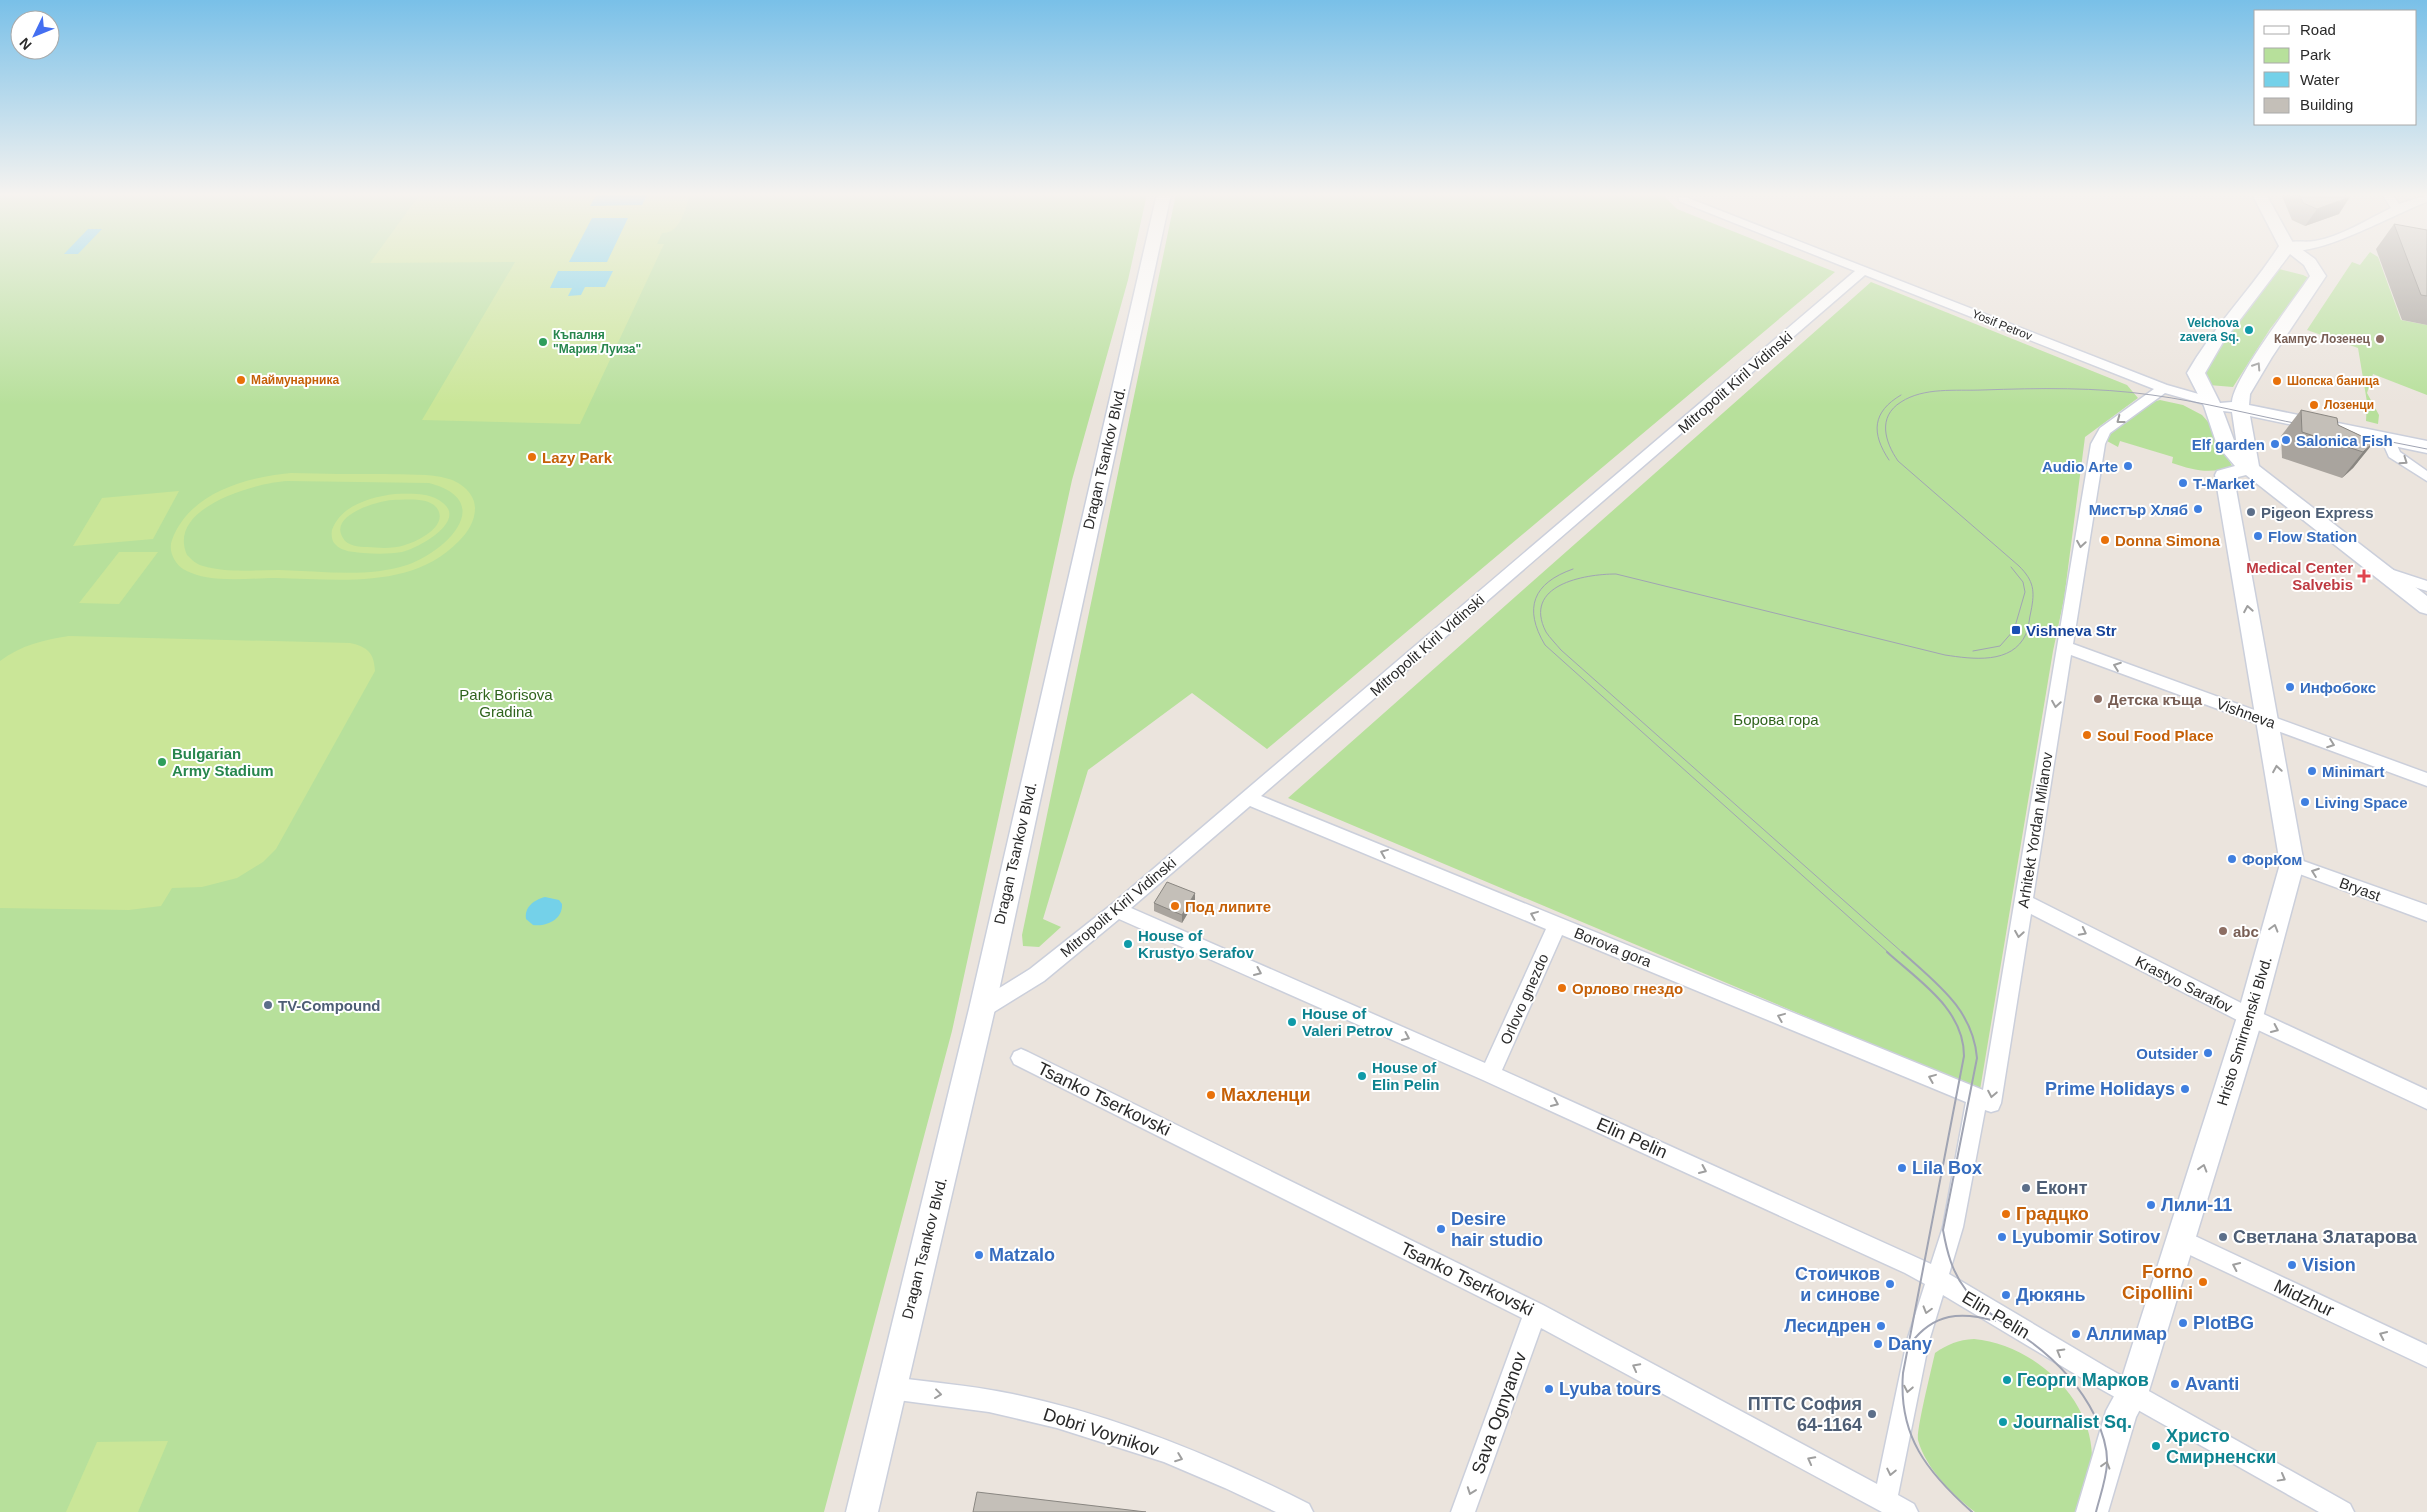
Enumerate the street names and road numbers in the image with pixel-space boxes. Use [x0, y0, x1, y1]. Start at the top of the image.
street label: Yosif Petrov [1970, 307, 2034, 343]
street label: Mitropolit Kiril Vidinski [1674, 328, 1796, 436]
street label: Dragan Tsankov Blvd. [1079, 385, 1129, 531]
street label: Mitropolit Kiril Vidinski [1366, 591, 1488, 699]
street label: Vishneva [2214, 695, 2278, 732]
street label: Arhitekt Yordan Milanov [2014, 750, 2056, 909]
street label: Dragan Tsankov Blvd. [990, 780, 1040, 926]
street label: Mitropolit Kiril Vidinski [1057, 854, 1179, 960]
street label: Bryast [2337, 874, 2384, 905]
street label: Borova gora [1572, 924, 1655, 970]
street label: Orlovo gnezdo [1496, 951, 1552, 1047]
street label: Krastyo Sarafov [2133, 952, 2236, 1016]
street label: Hristo Smirnenski Blvd. [2213, 954, 2275, 1108]
street label: Tsanko Tserkovski [1034, 1058, 1174, 1140]
street label: Elin Pelin [1594, 1114, 1670, 1162]
street label: Dragan Tsankov Blvd. [898, 1175, 950, 1321]
street label: Tsanko Tserkovski [1397, 1238, 1537, 1320]
street label: Midzhur [2271, 1275, 2337, 1321]
street label: Elin Pelin [1959, 1287, 2033, 1343]
street label: Sava Ognyanov [1468, 1349, 1530, 1477]
street label: Dobri Voynikov [1041, 1404, 1161, 1460]

